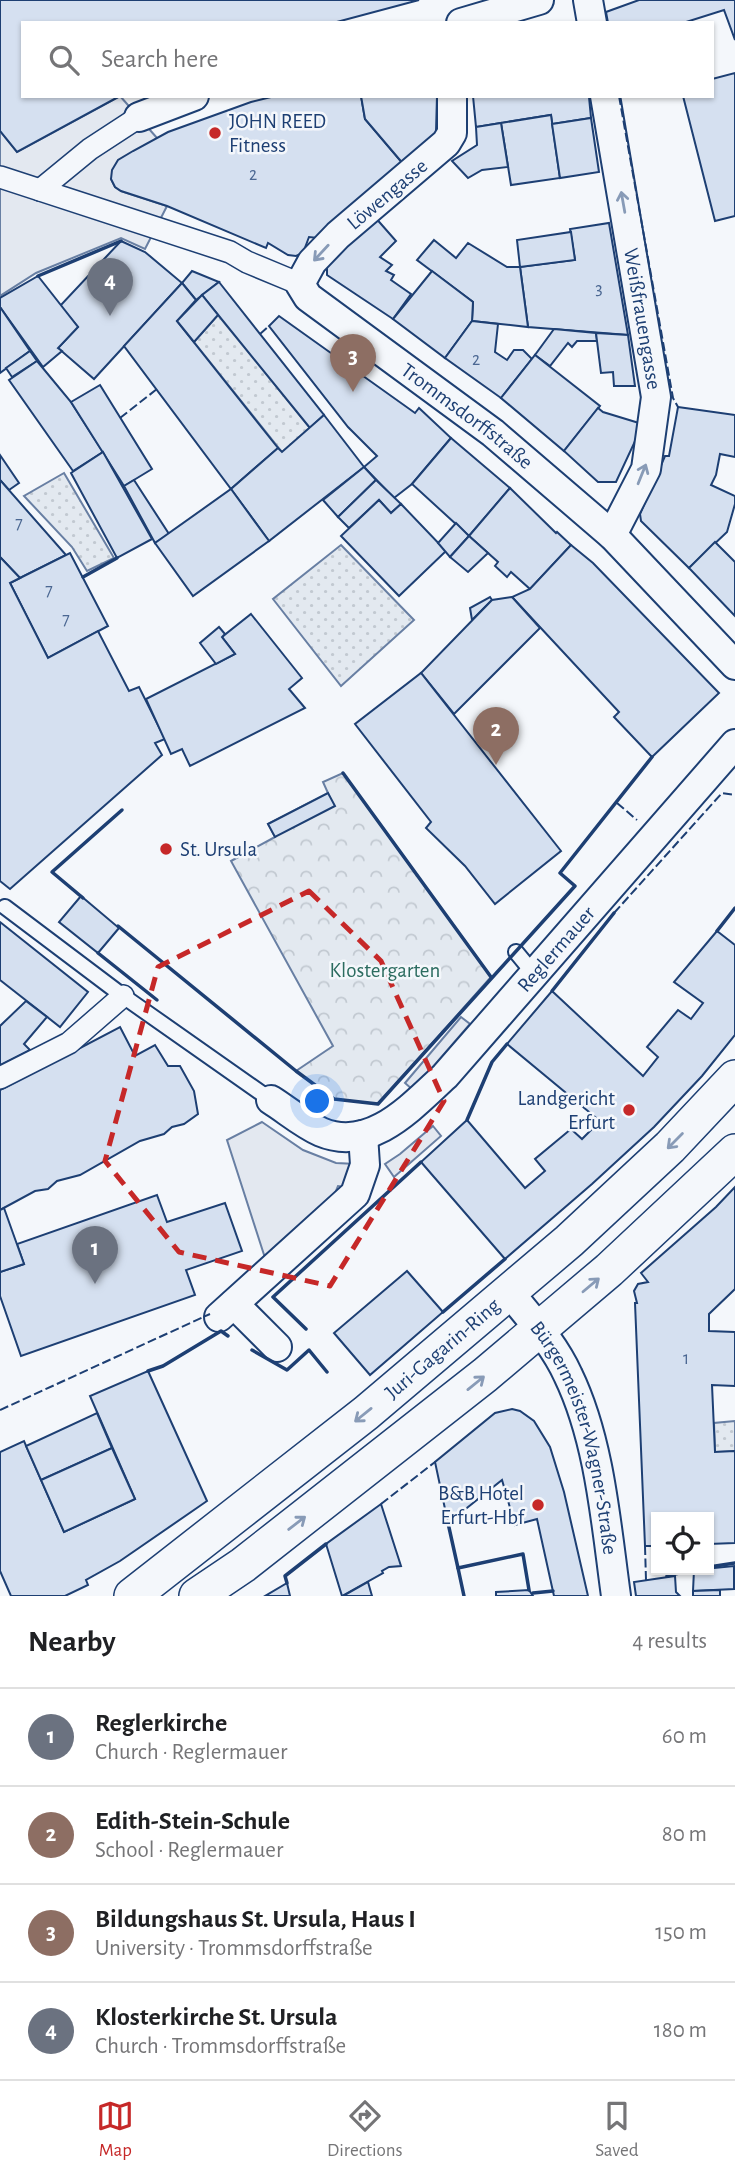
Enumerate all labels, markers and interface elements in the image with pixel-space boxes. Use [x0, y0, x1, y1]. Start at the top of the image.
search box [21, 21, 714, 98]
icon: search [45, 41, 83, 79]
text: Search here [101, 46, 219, 72]
place label: JOHN REED Fitness [229, 111, 326, 156]
marker: JOHN REED Fitness [207, 125, 223, 141]
street label: Löwengasse [343, 155, 431, 234]
house number: 2 [249, 166, 257, 184]
one-way arrow [616, 191, 629, 214]
one-way arrow [312, 244, 329, 261]
street label: Weißfrauengasse [620, 247, 665, 391]
pin: 4 [87, 258, 133, 316]
house number: 3 [595, 280, 603, 298]
pin: 3 [330, 334, 376, 392]
house number: 2 [472, 351, 480, 369]
street label: Trommsdorffstraße [397, 359, 537, 473]
one-way arrow [637, 464, 650, 485]
house number: 7 [15, 515, 23, 533]
house number: 7 [45, 582, 53, 600]
house number: 7 [62, 611, 70, 629]
pin: 2 [473, 707, 519, 765]
place label: St. Ursula [180, 839, 257, 860]
marker: St. Ursula [158, 841, 174, 857]
street label: Reglermauer [514, 902, 599, 996]
park label: Klostergarten [330, 960, 440, 981]
your location [300, 1084, 334, 1118]
place label: Landgericht Erfurt [518, 1088, 615, 1133]
marker: Landgericht Erfurt [621, 1102, 637, 1118]
one-way arrow [667, 1133, 684, 1150]
pin: 1 [72, 1226, 118, 1284]
one-way arrow [582, 1277, 600, 1293]
street label: Juri-Gagarin-Ring [381, 1294, 505, 1403]
street label: Bürgermeister-Wagner-Straße [526, 1317, 621, 1556]
house number: 1 [683, 1350, 689, 1368]
one-way arrow [466, 1375, 484, 1391]
one-way arrow [355, 1407, 373, 1423]
place label: B&B Hotel Erfurt-Hbf [438, 1483, 526, 1528]
marker: B&B Hotel Erfurt-Hbf [530, 1497, 546, 1513]
map controls [651, 1512, 714, 1575]
button: locate [651, 1512, 714, 1575]
one-way arrow [287, 1516, 306, 1531]
text: Nearby [28, 1627, 116, 1657]
text: 4 results [632, 1630, 707, 1653]
text: Reglerkirche [95, 1710, 227, 1736]
text: 1 [47, 1725, 55, 1748]
text: 60 m [662, 1725, 707, 1748]
text: Church · Reglermauer [95, 1741, 288, 1764]
text: Edith-Stein-Schule [95, 1808, 290, 1834]
text: 2 [46, 1823, 56, 1846]
text: 80 m [662, 1823, 707, 1846]
text: School · Reglermauer [95, 1839, 283, 1862]
text: Bildungshaus St. Ursula, Haus I [95, 1906, 416, 1932]
text: 3 [46, 1921, 56, 1944]
text: 150 m [655, 1921, 707, 1944]
text: University · Trommsdorffstraße [95, 1937, 373, 1960]
text: Klosterkirche St. Ursula [95, 2004, 338, 2030]
text: 4 [45, 2019, 57, 2042]
text: 180 m [654, 2019, 707, 2042]
text: Church · Trommsdorffstraße [95, 2035, 346, 2058]
tab: Map [96, 2097, 134, 2162]
tab: Directions [327, 2097, 403, 2162]
tab: Saved [595, 2097, 639, 2162]

